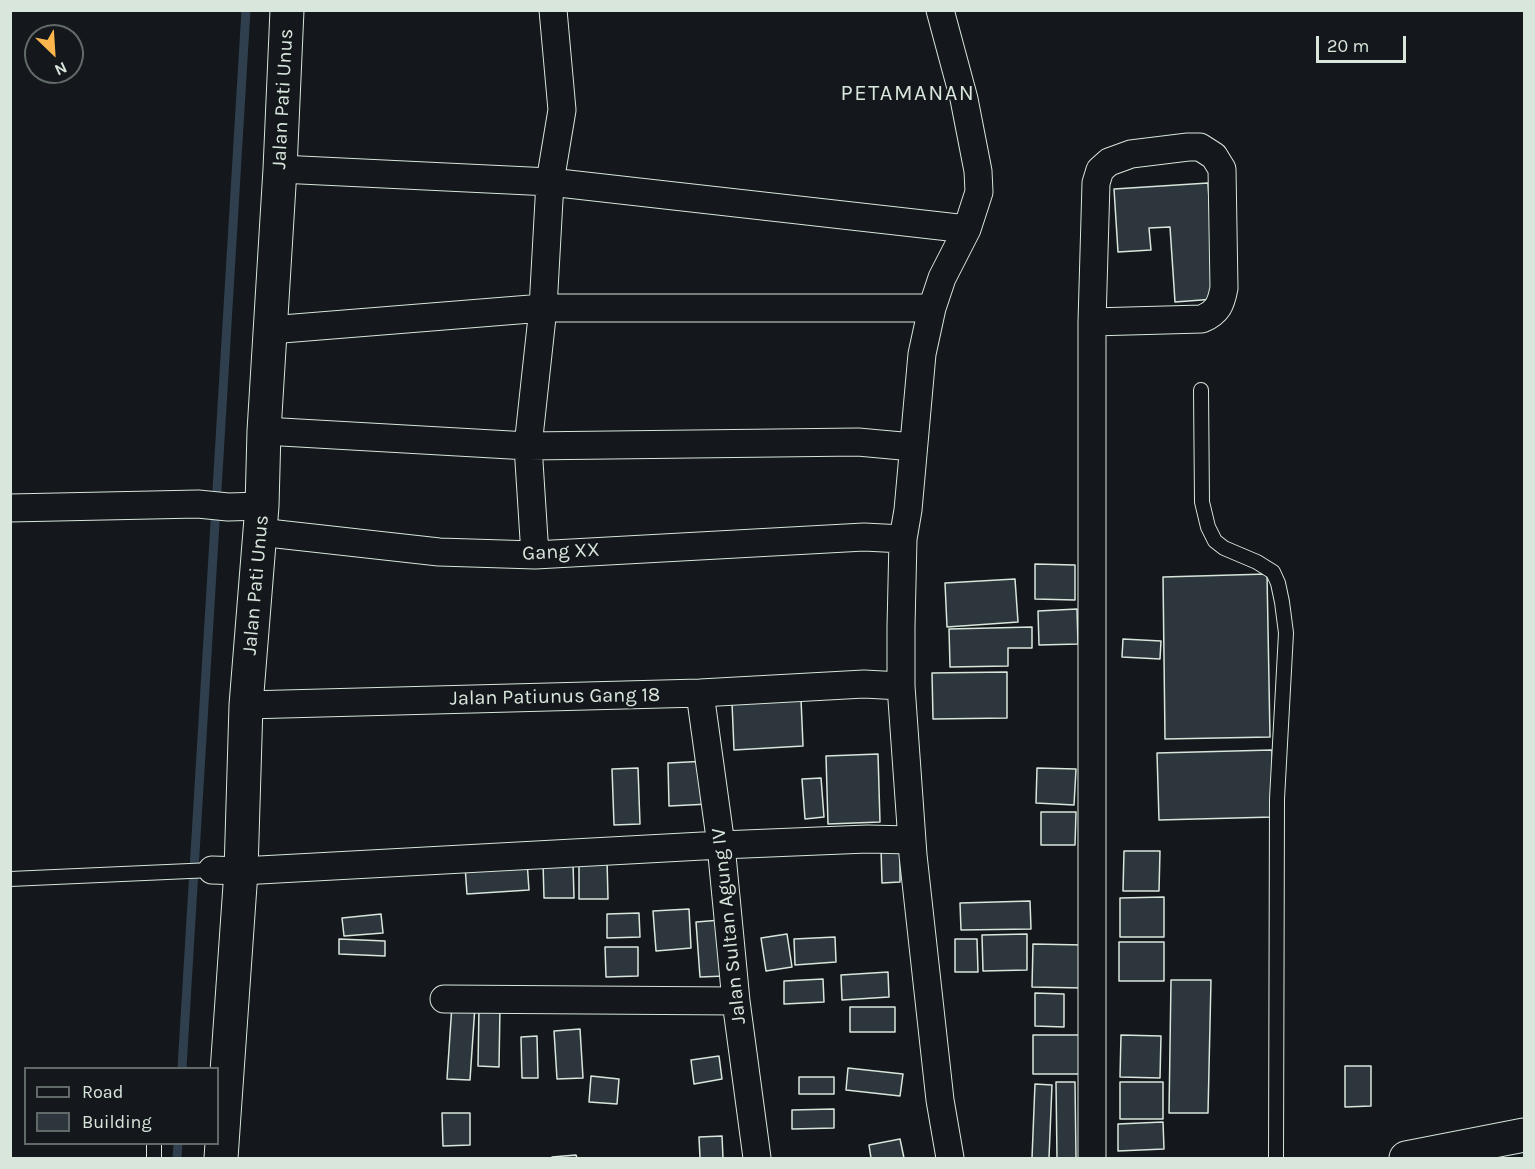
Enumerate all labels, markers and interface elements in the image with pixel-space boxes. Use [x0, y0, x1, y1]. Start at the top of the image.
north arrow [24, 24, 84, 84]
scale bar [1319, 24, 1409, 62]
street label: Jalan Pati Unus [267, 28, 299, 170]
text: 20 m [1327, 35, 1369, 57]
text: N [52, 58, 70, 80]
district label: PETAMANAN [841, 81, 975, 107]
street label: Jalan Pati Unus [238, 514, 274, 656]
street label: Gang XX [522, 538, 600, 566]
street label: Jalan Patiunus Gang 18 [450, 683, 660, 711]
street label: Jalan Sultan Agung IV [707, 827, 751, 1025]
legend [24, 1067, 219, 1145]
text: Road [82, 1081, 123, 1103]
text: Building [82, 1111, 152, 1133]

